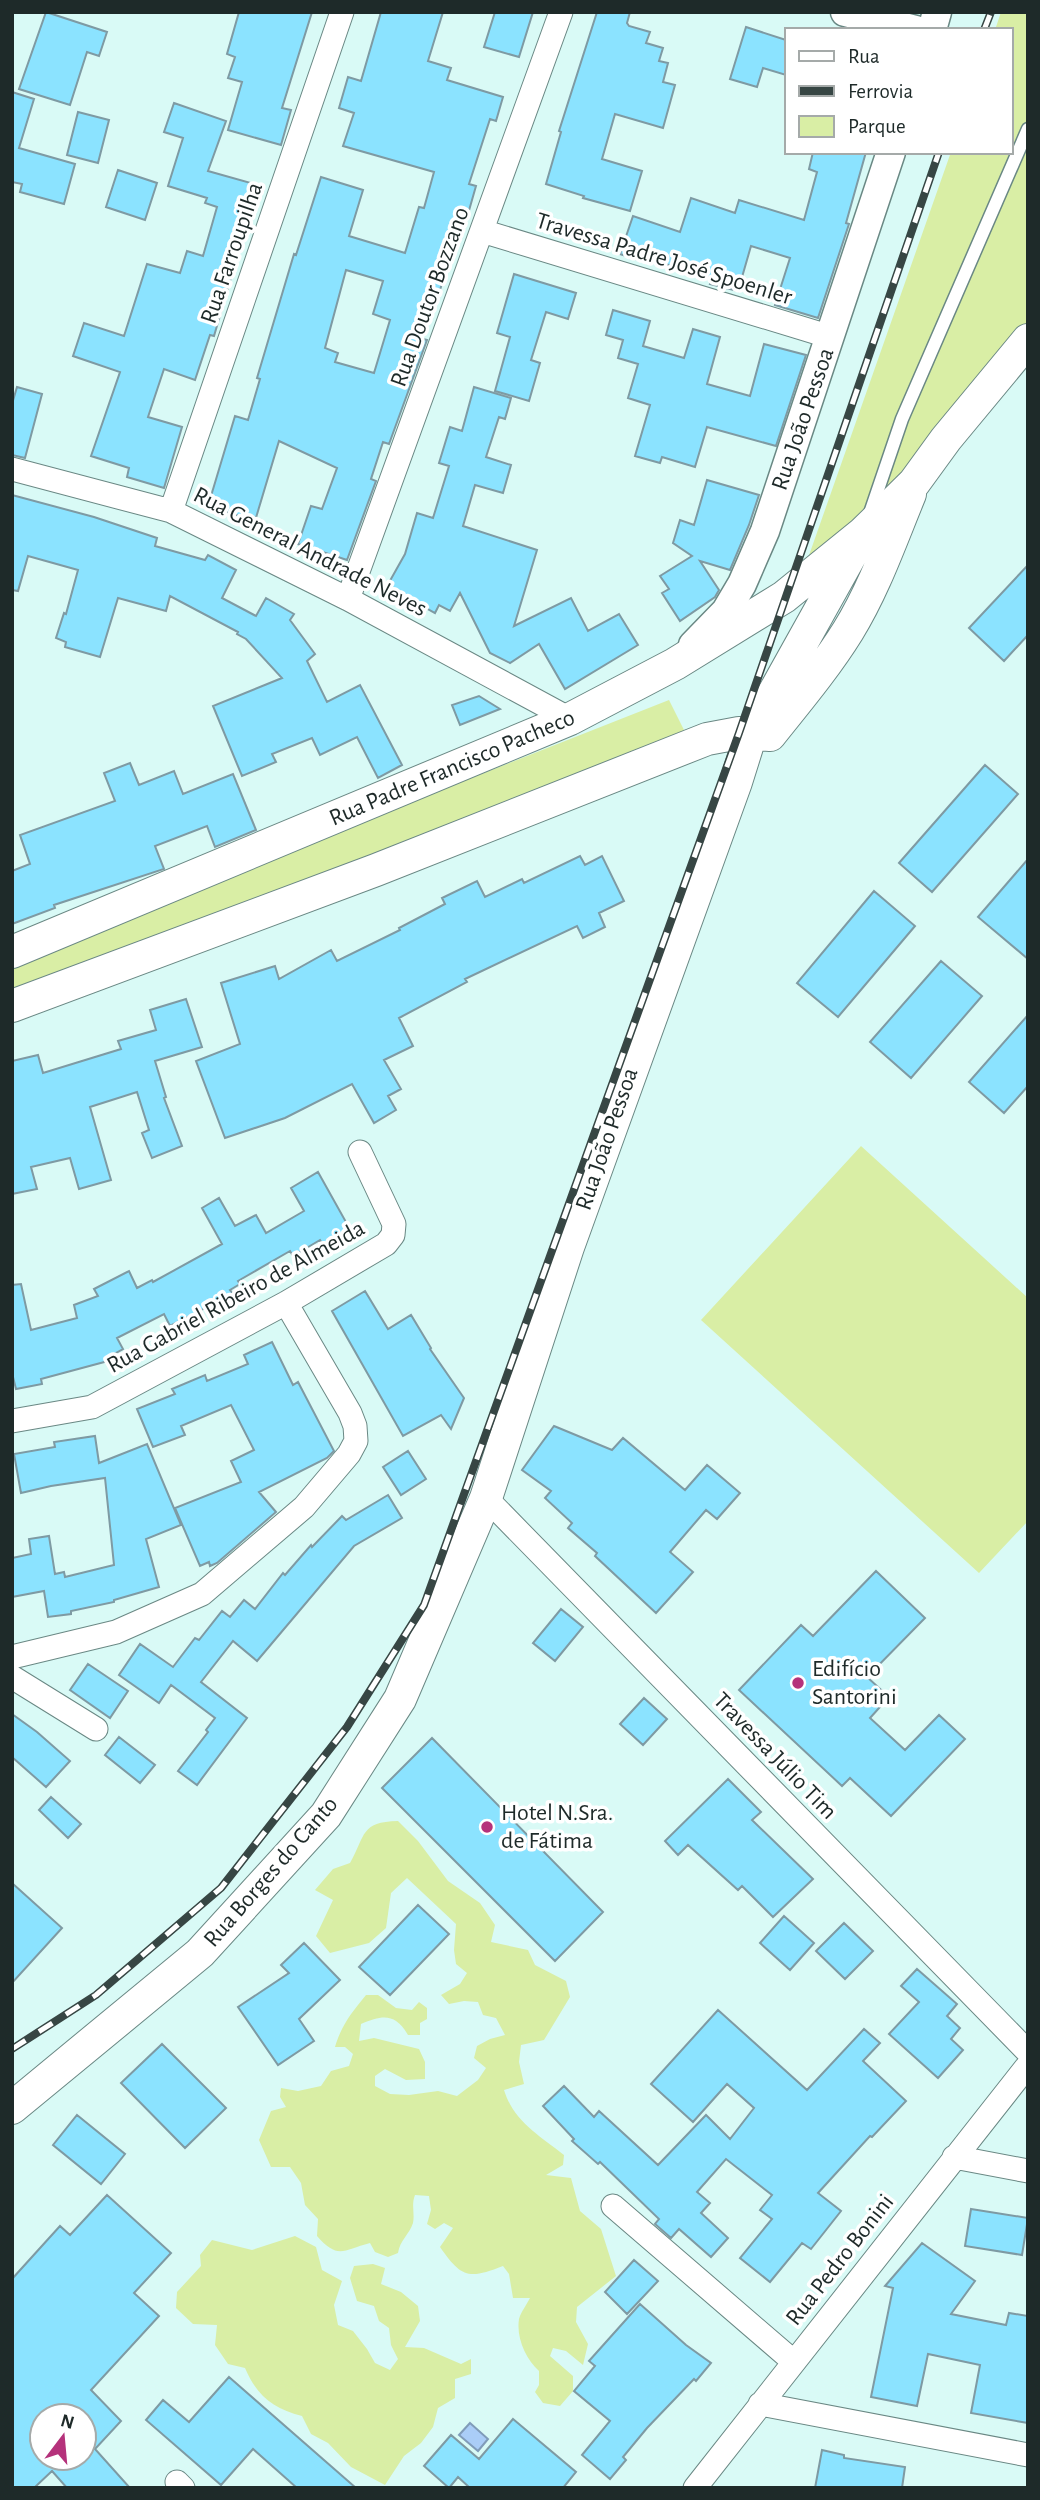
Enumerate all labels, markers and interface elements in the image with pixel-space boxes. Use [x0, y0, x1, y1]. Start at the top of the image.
legend [785, 28, 1012, 154]
text: Rua [848, 46, 880, 67]
text: Ferrovia [848, 81, 914, 102]
text: Parque [848, 116, 906, 137]
street label: Rua Farroupilha [197, 179, 267, 327]
street label: Rua Doutor Bozzano [386, 204, 474, 390]
street label: Travessa Padre José Spoenler [533, 209, 795, 310]
street label: Rua João Pessoa [767, 345, 839, 493]
street label: Rua General Andrade Neves [189, 483, 431, 621]
street label: Rua Padre Francisco Pacheco [326, 705, 578, 831]
street label: Rua João Pessoa [571, 1065, 643, 1213]
street label: Rua Gabriel Ribeiro de Almeida [103, 1216, 369, 1378]
place label: Edifício Santorini [812, 1657, 897, 1709]
marker: Edifício Santorini [790, 1675, 806, 1691]
street label: Travessa Júlio Tim [709, 1688, 841, 1824]
street label: Rua Borges do Canto [199, 1792, 343, 1952]
place label: Hotel N.Sra. de Fátima [501, 1801, 613, 1853]
marker: Hotel N.Sra. de Fátima [479, 1819, 495, 1835]
street label: Rua Pedro Bonini [782, 2190, 898, 2330]
north arrow [28, 2402, 98, 2472]
text: N [58, 2411, 76, 2433]

